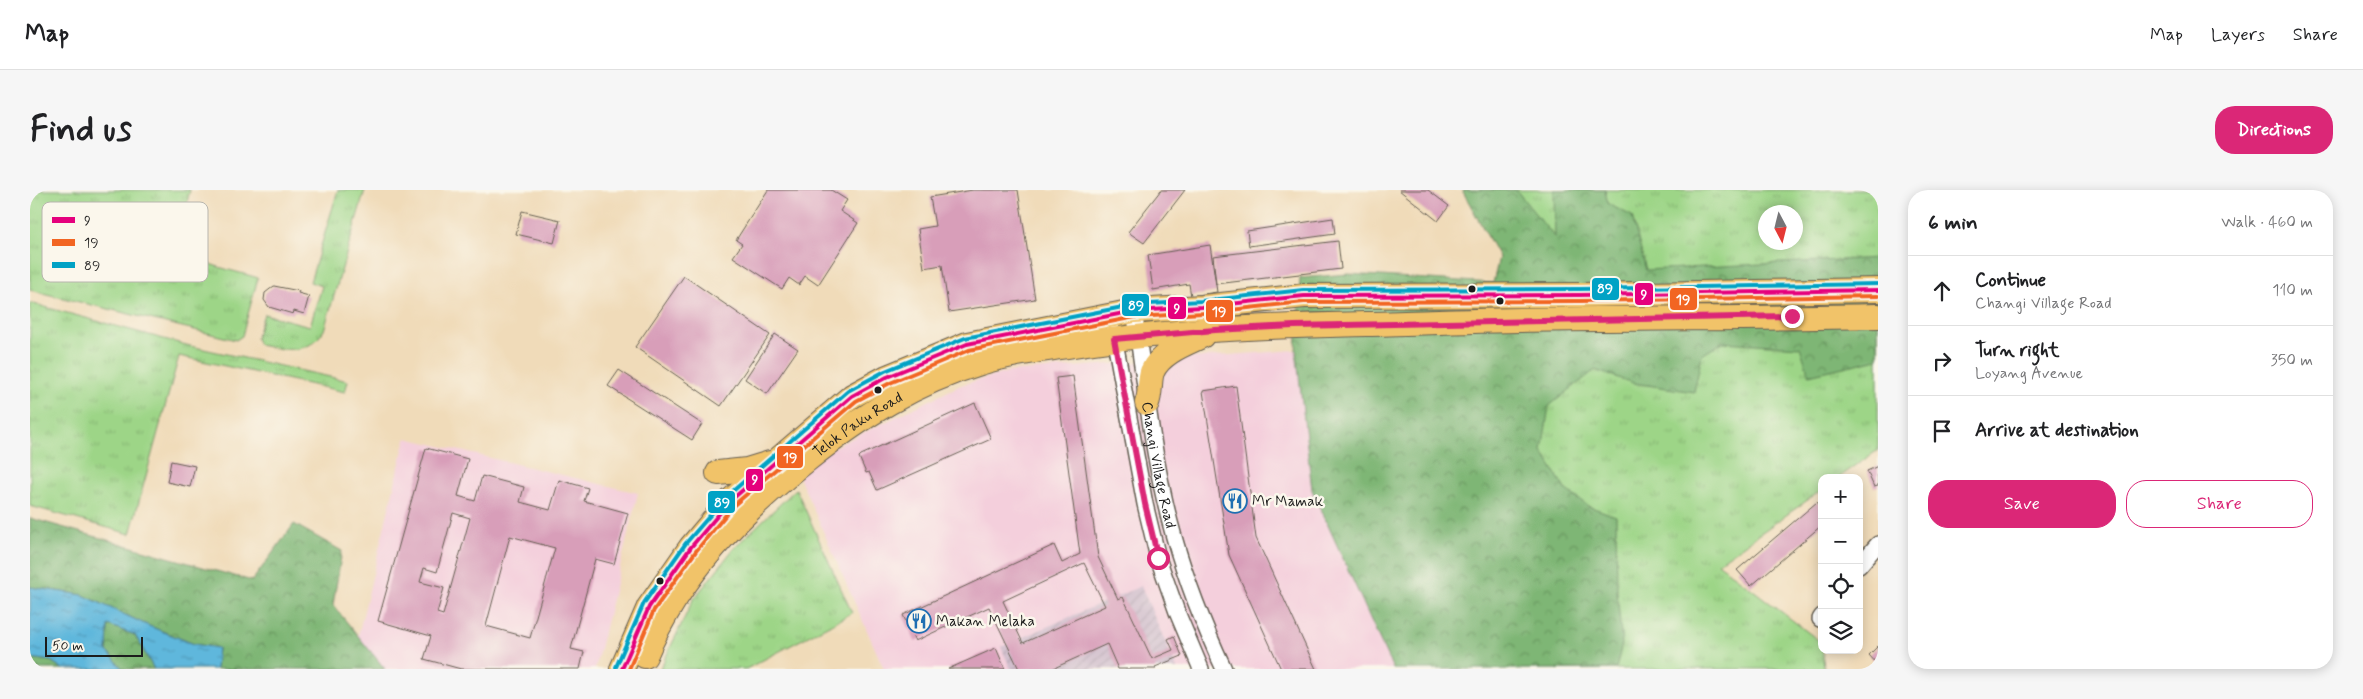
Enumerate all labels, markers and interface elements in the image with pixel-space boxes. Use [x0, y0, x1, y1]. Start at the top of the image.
text: Map [25, 19, 69, 50]
text: Map [2150, 23, 2183, 47]
text: Layers [2211, 23, 2265, 47]
text: Share [2293, 23, 2338, 47]
button: Directions [2215, 106, 2333, 154]
text: Find us [30, 107, 132, 153]
legend [42, 202, 208, 282]
north arrow [1758, 205, 1803, 250]
text: 6 min [1928, 209, 1978, 237]
text: 9 [84, 212, 91, 230]
text: Walk · 460 m [2221, 212, 2313, 233]
text: 19 [84, 234, 99, 252]
text: 89 [84, 257, 100, 275]
text: Continue [1975, 268, 2046, 293]
line badge: 89 [1591, 277, 1620, 301]
icon: ahead [1928, 277, 1956, 305]
text: 89 [1597, 280, 1613, 298]
text: 110 m [2272, 280, 2313, 301]
line badge: 9 [1634, 282, 1654, 306]
unlabelled marker [1467, 284, 1477, 294]
text: 9 [1641, 286, 1648, 304]
line badge: 19 [1669, 287, 1698, 311]
text: 19 [1676, 291, 1690, 309]
line badge: 89 [1121, 293, 1150, 317]
text: Changi Village Road [1975, 293, 2112, 314]
line badge: 9 [1167, 296, 1187, 320]
unlabelled marker [1495, 296, 1505, 306]
text: 89 [1128, 297, 1144, 315]
line badge: 19 [1205, 299, 1234, 323]
text: 9 [1174, 300, 1181, 318]
text: 19 [1212, 303, 1226, 321]
route end [1781, 305, 1804, 328]
text: Turn right [1975, 338, 2059, 363]
icon: right [1928, 347, 1956, 375]
text: 350 m [2271, 350, 2313, 371]
text: Loyang Avenue [1975, 363, 2083, 384]
unlabelled marker [873, 385, 883, 395]
street label: Telok Paku Road [809, 388, 907, 462]
street label: Changi Village Road [1136, 401, 1180, 531]
icon: arrive [1928, 417, 1956, 445]
text: Arrive at destination [1975, 418, 2139, 443]
line badge: 19 [776, 445, 804, 469]
text: 19 [783, 449, 797, 467]
line badge: 9 [745, 468, 764, 492]
text: 9 [752, 471, 759, 489]
map controls [1818, 474, 1863, 654]
button: + [1818, 474, 1863, 519]
button: Save [1928, 480, 2116, 528]
button: Share [2126, 480, 2313, 528]
restaurant icon: Mr Mamak [1222, 488, 1248, 514]
line badge: 89 [707, 490, 736, 514]
place label: Mr Mamak [1252, 492, 1324, 512]
text: 89 [714, 494, 730, 512]
button: − [1818, 519, 1863, 564]
route start [1147, 547, 1170, 570]
button: locate [1818, 564, 1863, 609]
unlabelled marker [655, 576, 665, 586]
restaurant icon: Makan Melaka [906, 608, 932, 634]
button: layers [1818, 609, 1863, 654]
place label: Makan Melaka [936, 612, 1035, 632]
scale bar [45, 634, 142, 657]
text: 50 m [52, 637, 83, 655]

